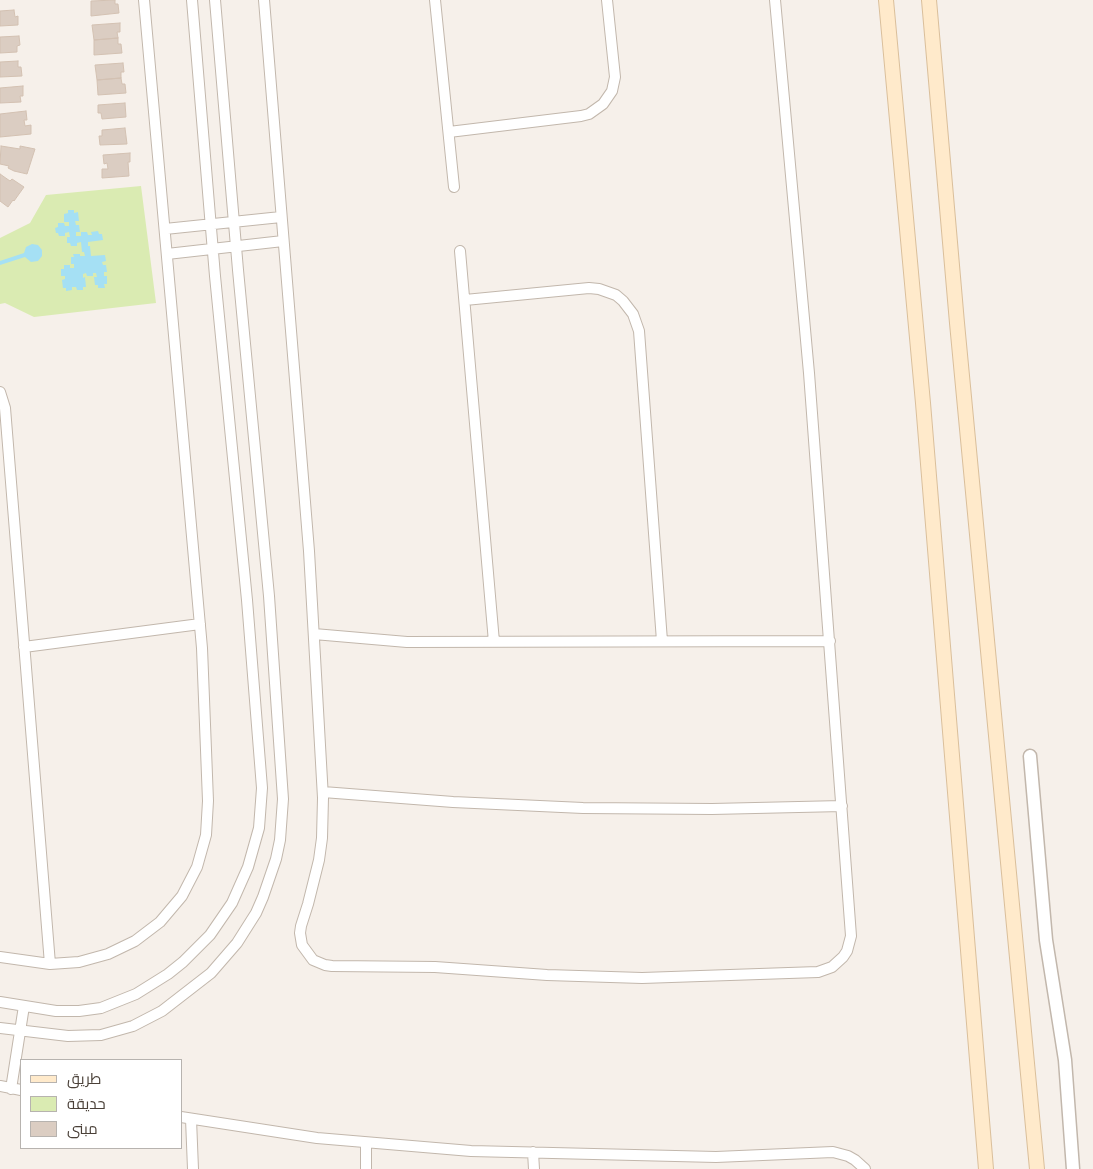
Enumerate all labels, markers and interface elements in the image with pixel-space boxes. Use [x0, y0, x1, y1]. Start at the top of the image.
legend [20, 1059, 182, 1149]
text: طريق [67, 1069, 101, 1087]
text: حديقة [67, 1094, 106, 1112]
text: مبنى [67, 1119, 98, 1137]

